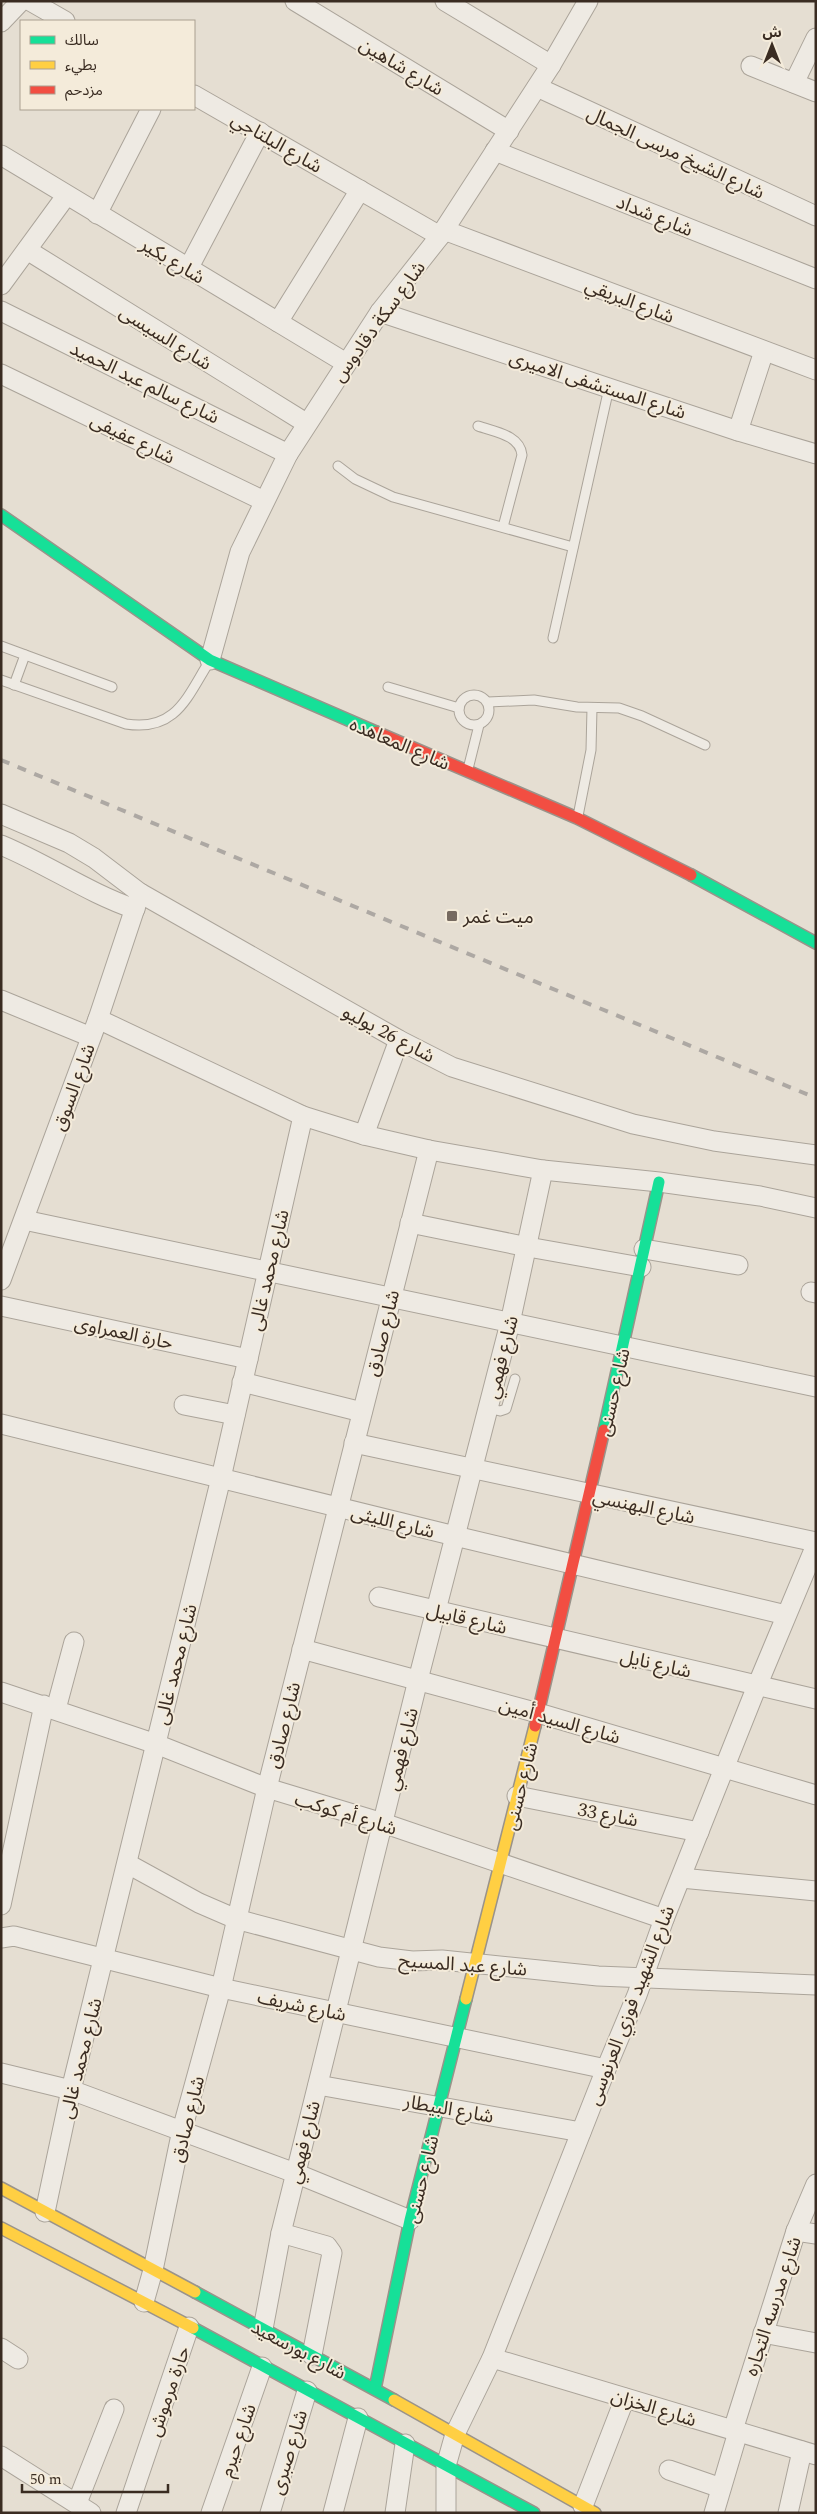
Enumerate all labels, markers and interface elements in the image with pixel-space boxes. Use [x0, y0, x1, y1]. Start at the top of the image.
legend [20, 20, 195, 110]
north arrow [747, 20, 797, 70]
text: ش [762, 22, 782, 43]
text: سالك [65, 29, 99, 52]
street label: شارع شاهين [353, 31, 449, 104]
text: بطيء [65, 54, 97, 77]
text: مزدحم [65, 79, 103, 102]
street label: شارع الشيخ مرسى الجمال [582, 99, 769, 207]
street label: شارع البلتاجي [225, 105, 327, 181]
street label: شارع شداد [612, 188, 697, 245]
street label: شارع بكير [133, 230, 210, 292]
street label: شارع سكة دقادوس [325, 255, 433, 389]
street label: شارع البريقي [580, 271, 678, 332]
street label: شارع السيسى [113, 298, 217, 378]
street label: شارع سالم عبد الحميد [65, 335, 224, 432]
street label: شارع المستشفى الاميرى [505, 343, 690, 428]
street label: شارع عفيفى [85, 406, 180, 472]
street label: شارع المعاهده [345, 710, 454, 779]
place label: ميت غمر [462, 903, 534, 932]
marker: ميت غمر [445, 909, 459, 923]
street label: شارع 26 يوليو [337, 998, 440, 1071]
street label: شارع السوق [45, 1040, 104, 1135]
street label: شارع محمد غالى [241, 1207, 298, 1334]
street label: شارع صادق [359, 1287, 408, 1380]
street label: حارة العمراوى [72, 1309, 176, 1358]
street label: شارع فهمي [478, 1313, 527, 1402]
street label: شارع حسنى [590, 1345, 639, 1439]
street label: شارع البهنسي [590, 1482, 698, 1532]
street label: شارع الليثى [348, 1498, 437, 1547]
street label: شارع قابيل [424, 1596, 510, 1643]
street label: شارع محمد غالى [147, 1601, 205, 1728]
street label: شارع نايل [617, 1642, 694, 1687]
street label: شارع صادق [260, 1679, 309, 1772]
street label: شارع السيد أمين [496, 1690, 624, 1753]
street label: شارع فهمي [378, 1705, 427, 1794]
street label: شارع حسنى [497, 1739, 546, 1833]
street label: شارع أم كوكب [291, 1785, 400, 1844]
street label: شارع 33 [575, 1795, 640, 1836]
street label: شارع الشهيد فوزي العرنوسى [580, 1901, 683, 2110]
street label: شارع عبد المسيح [398, 1947, 528, 1984]
street label: شارع شريف [255, 1983, 349, 2030]
street label: شارع محمد غالى [52, 1995, 110, 2122]
street label: شارع صادق [164, 2073, 213, 2166]
street label: شارع البيطار [401, 2087, 496, 2132]
street label: شارع فهمي [280, 2098, 329, 2187]
street label: شارع حسنى [398, 2132, 447, 2226]
street label: شارع مدرسه التجاره [737, 2233, 810, 2380]
street label: شارع بورسعيد [245, 2313, 351, 2388]
street label: حارة مرموش [140, 2342, 198, 2441]
street label: شارع الخزان [607, 2382, 700, 2435]
street label: شارع حيرم [212, 2400, 265, 2481]
street label: شارع صبرى [263, 2406, 316, 2498]
scale bar [22, 2462, 169, 2494]
text: 50 m [30, 2468, 62, 2491]

